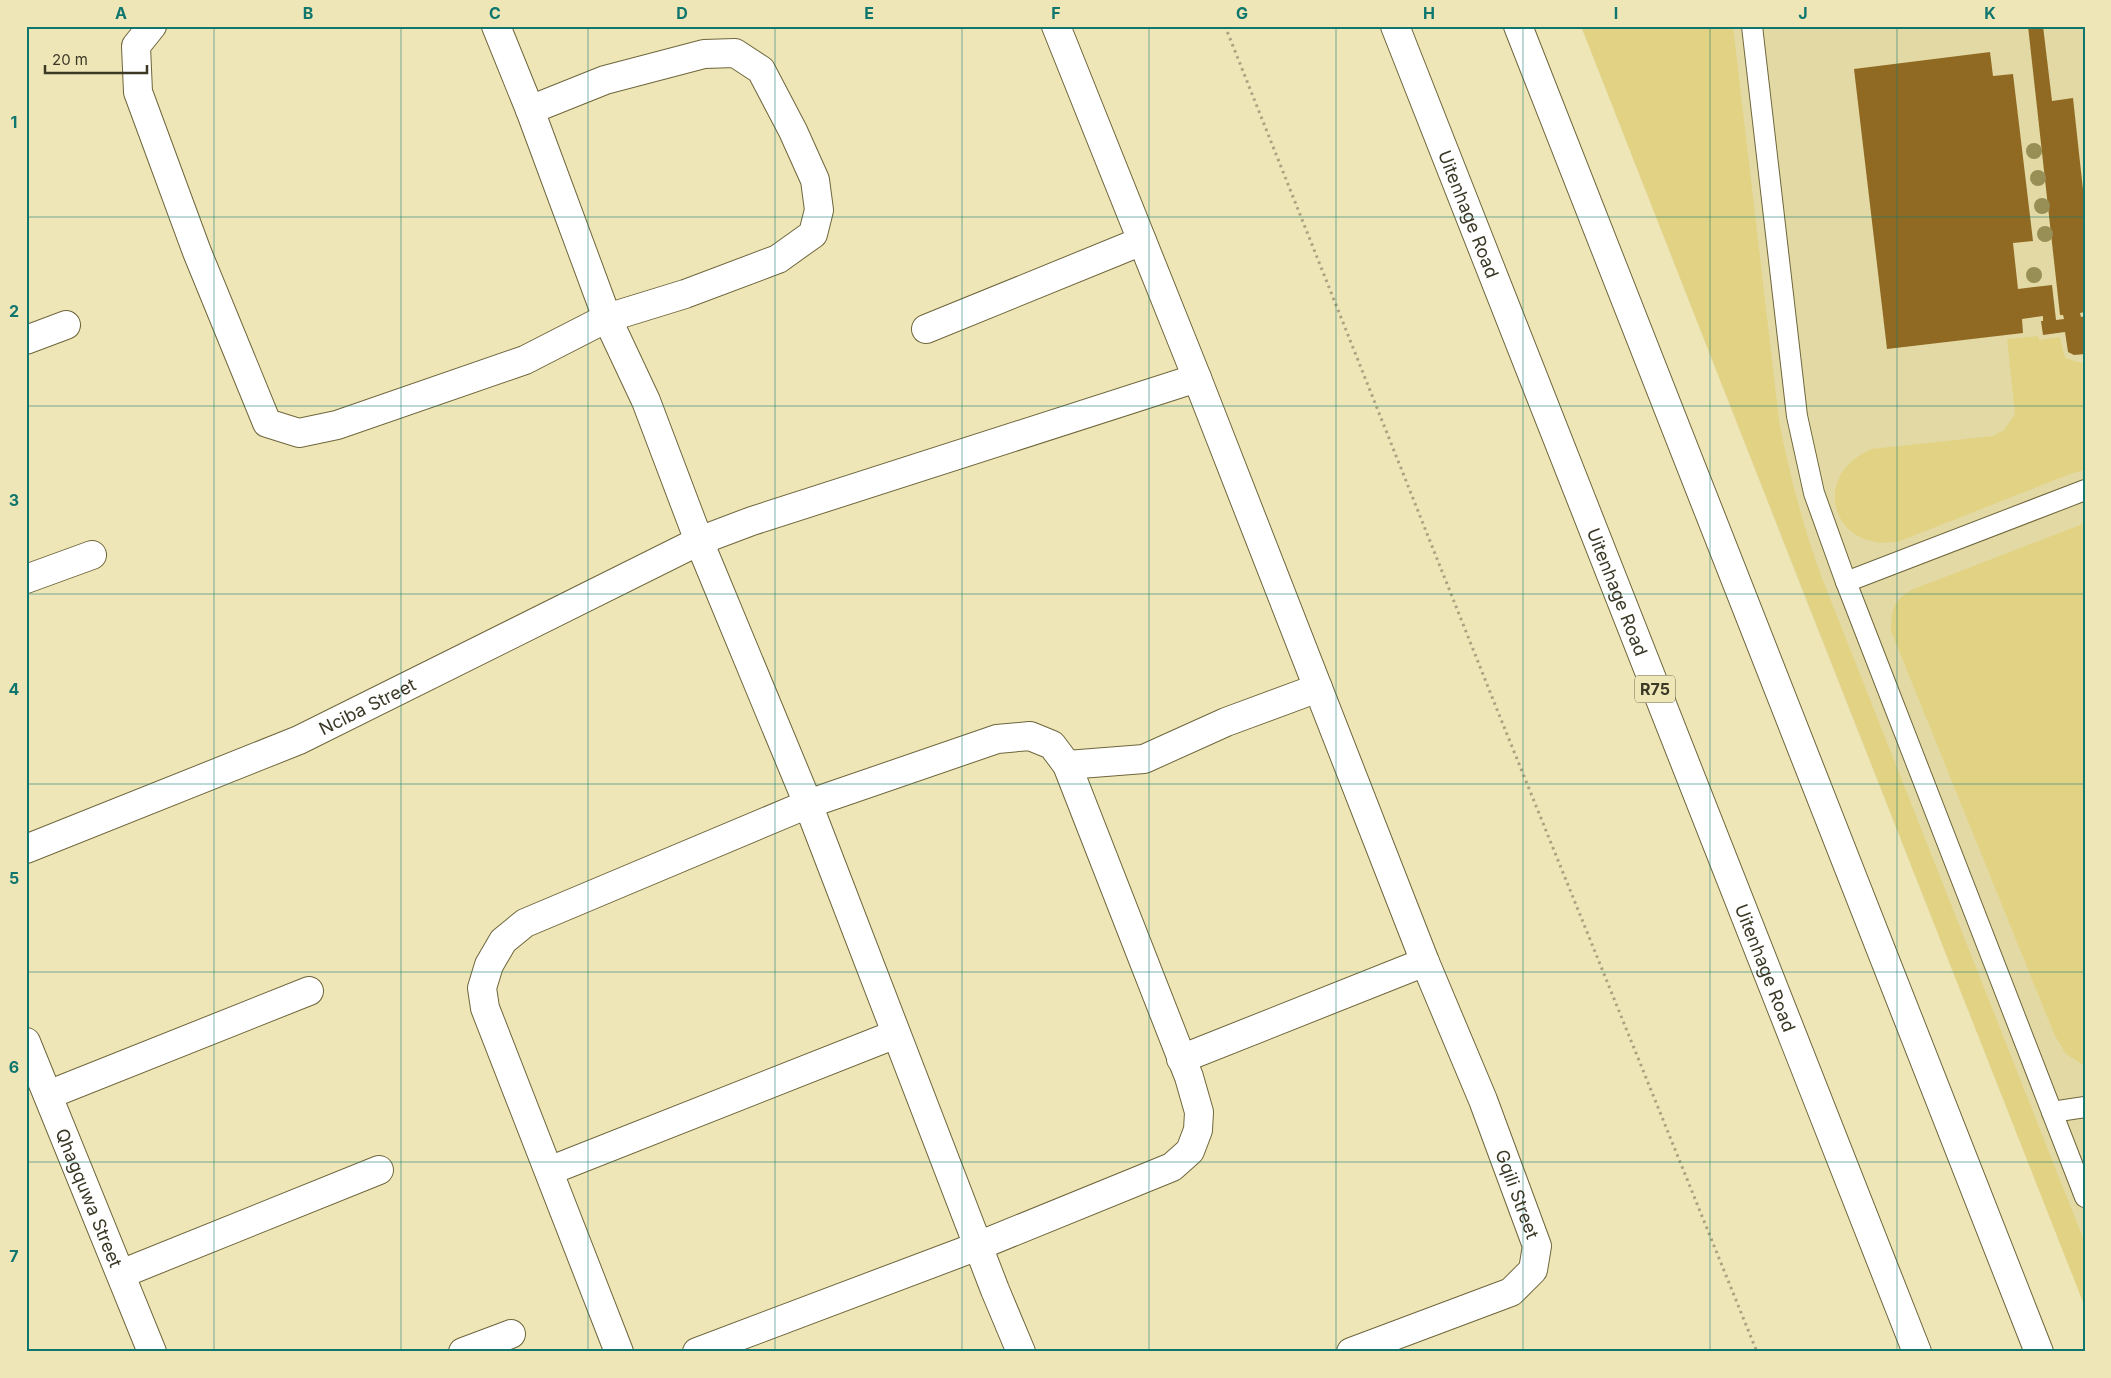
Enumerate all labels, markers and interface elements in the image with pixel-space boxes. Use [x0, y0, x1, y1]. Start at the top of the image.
text: A [115, 3, 127, 23]
text: B [303, 3, 313, 23]
text: C [489, 3, 501, 23]
text: D [676, 3, 688, 23]
text: E [864, 3, 874, 23]
text: F [1051, 3, 1061, 23]
text: G [1236, 3, 1248, 23]
text: H [1423, 3, 1435, 23]
text: I [1614, 3, 1618, 23]
text: J [1798, 3, 1808, 23]
text: K [1984, 3, 1996, 23]
scale bar [45, 42, 148, 74]
text: 20 m [52, 50, 88, 69]
text: 1 [11, 112, 17, 132]
street label: Uitenhage Road [1434, 147, 1504, 281]
text: 2 [9, 301, 19, 321]
text: 3 [9, 490, 19, 510]
street label: Uitenhage Road [1583, 525, 1652, 659]
street label: Nciba Street [315, 673, 419, 739]
road number: R75 [1635, 676, 1675, 702]
text: 4 [9, 679, 20, 699]
text: 5 [9, 868, 19, 888]
street label: Uitenhage Road [1731, 901, 1800, 1035]
text: 6 [9, 1057, 19, 1077]
street label: Qhagquwa Street [52, 1125, 127, 1270]
street label: Gqili Street [1492, 1147, 1544, 1242]
text: 7 [9, 1246, 19, 1266]

